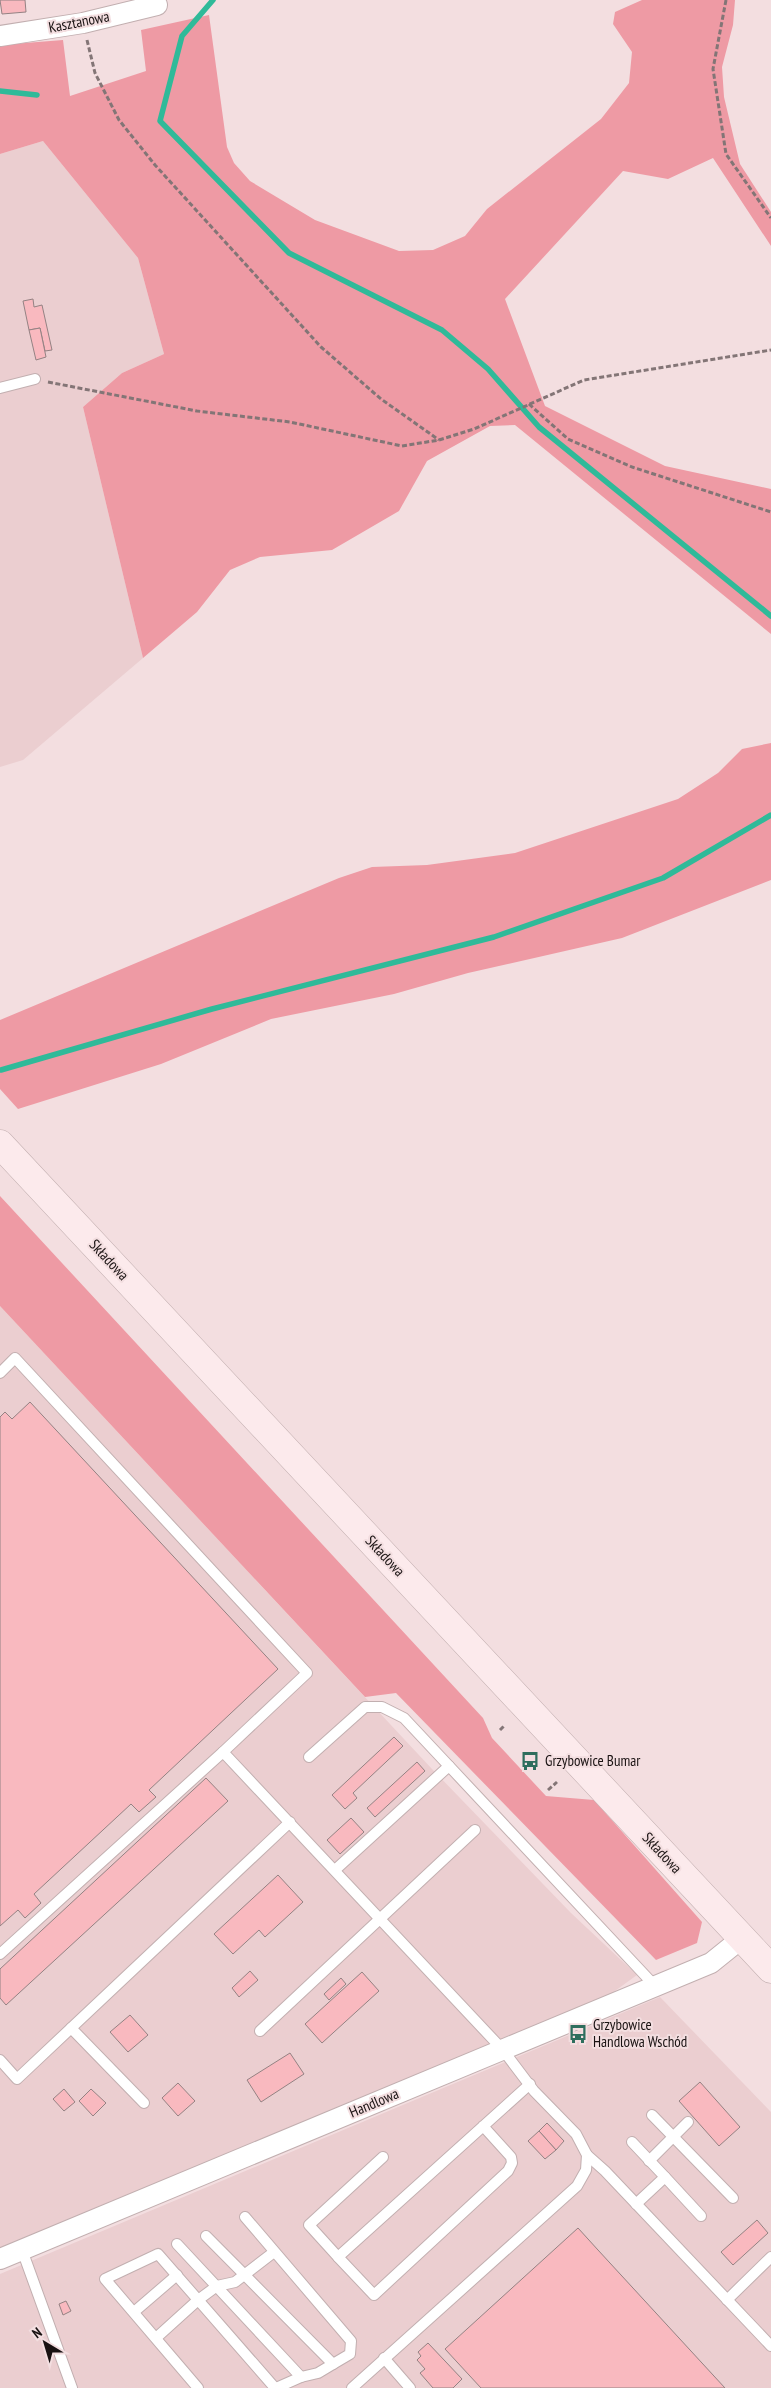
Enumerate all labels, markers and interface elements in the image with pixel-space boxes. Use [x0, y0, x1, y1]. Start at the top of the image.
street label: Kasztanowa [47, 6, 111, 37]
street label: Składowa [86, 1235, 133, 1284]
street label: Składowa [362, 1531, 409, 1580]
bus stop icon: Grzybowice Bumar [519, 1750, 541, 1772]
place label: Grzybowice Bumar [545, 1751, 641, 1770]
street label: Składowa [639, 1828, 686, 1877]
place label: Grzybowice Handlowa Wschód [593, 2015, 687, 2051]
bus stop icon: Grzybowice Handlowa Wschód [567, 2023, 589, 2045]
street label: Handlowa [346, 2084, 401, 2121]
north arrow [20, 2318, 70, 2368]
text: N [28, 2323, 46, 2342]

